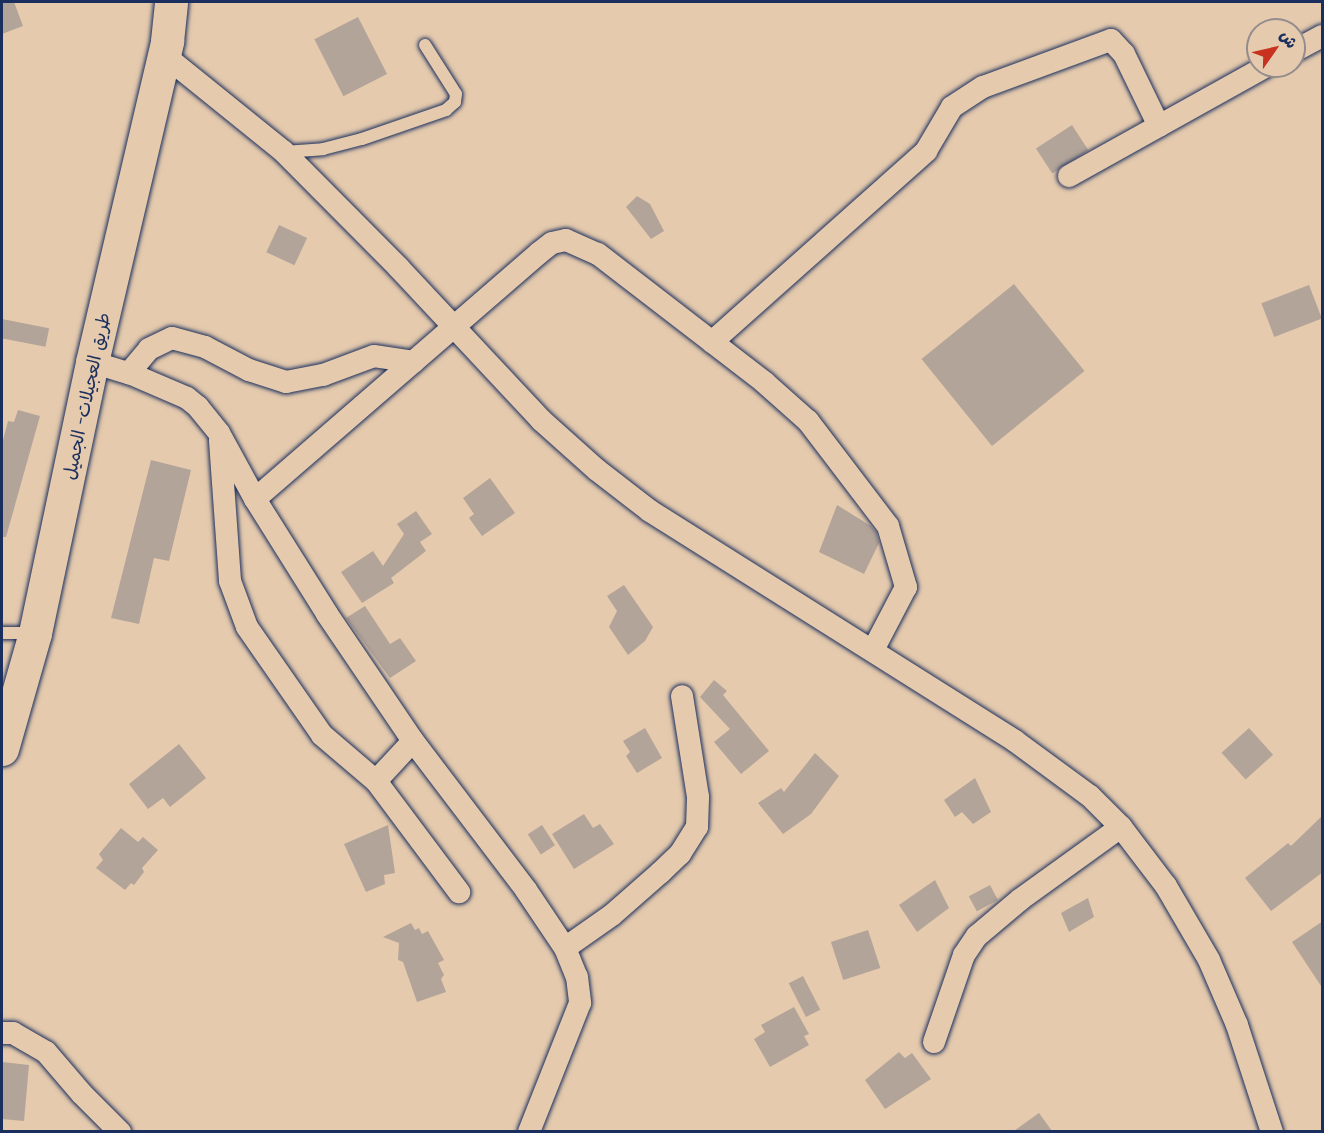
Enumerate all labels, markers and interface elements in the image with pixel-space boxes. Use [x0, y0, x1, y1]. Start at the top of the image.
north arrow [1246, 18, 1306, 78]
text: ش [1276, 26, 1303, 52]
street label: طريق العجيلات- الجميل [58, 310, 114, 482]

